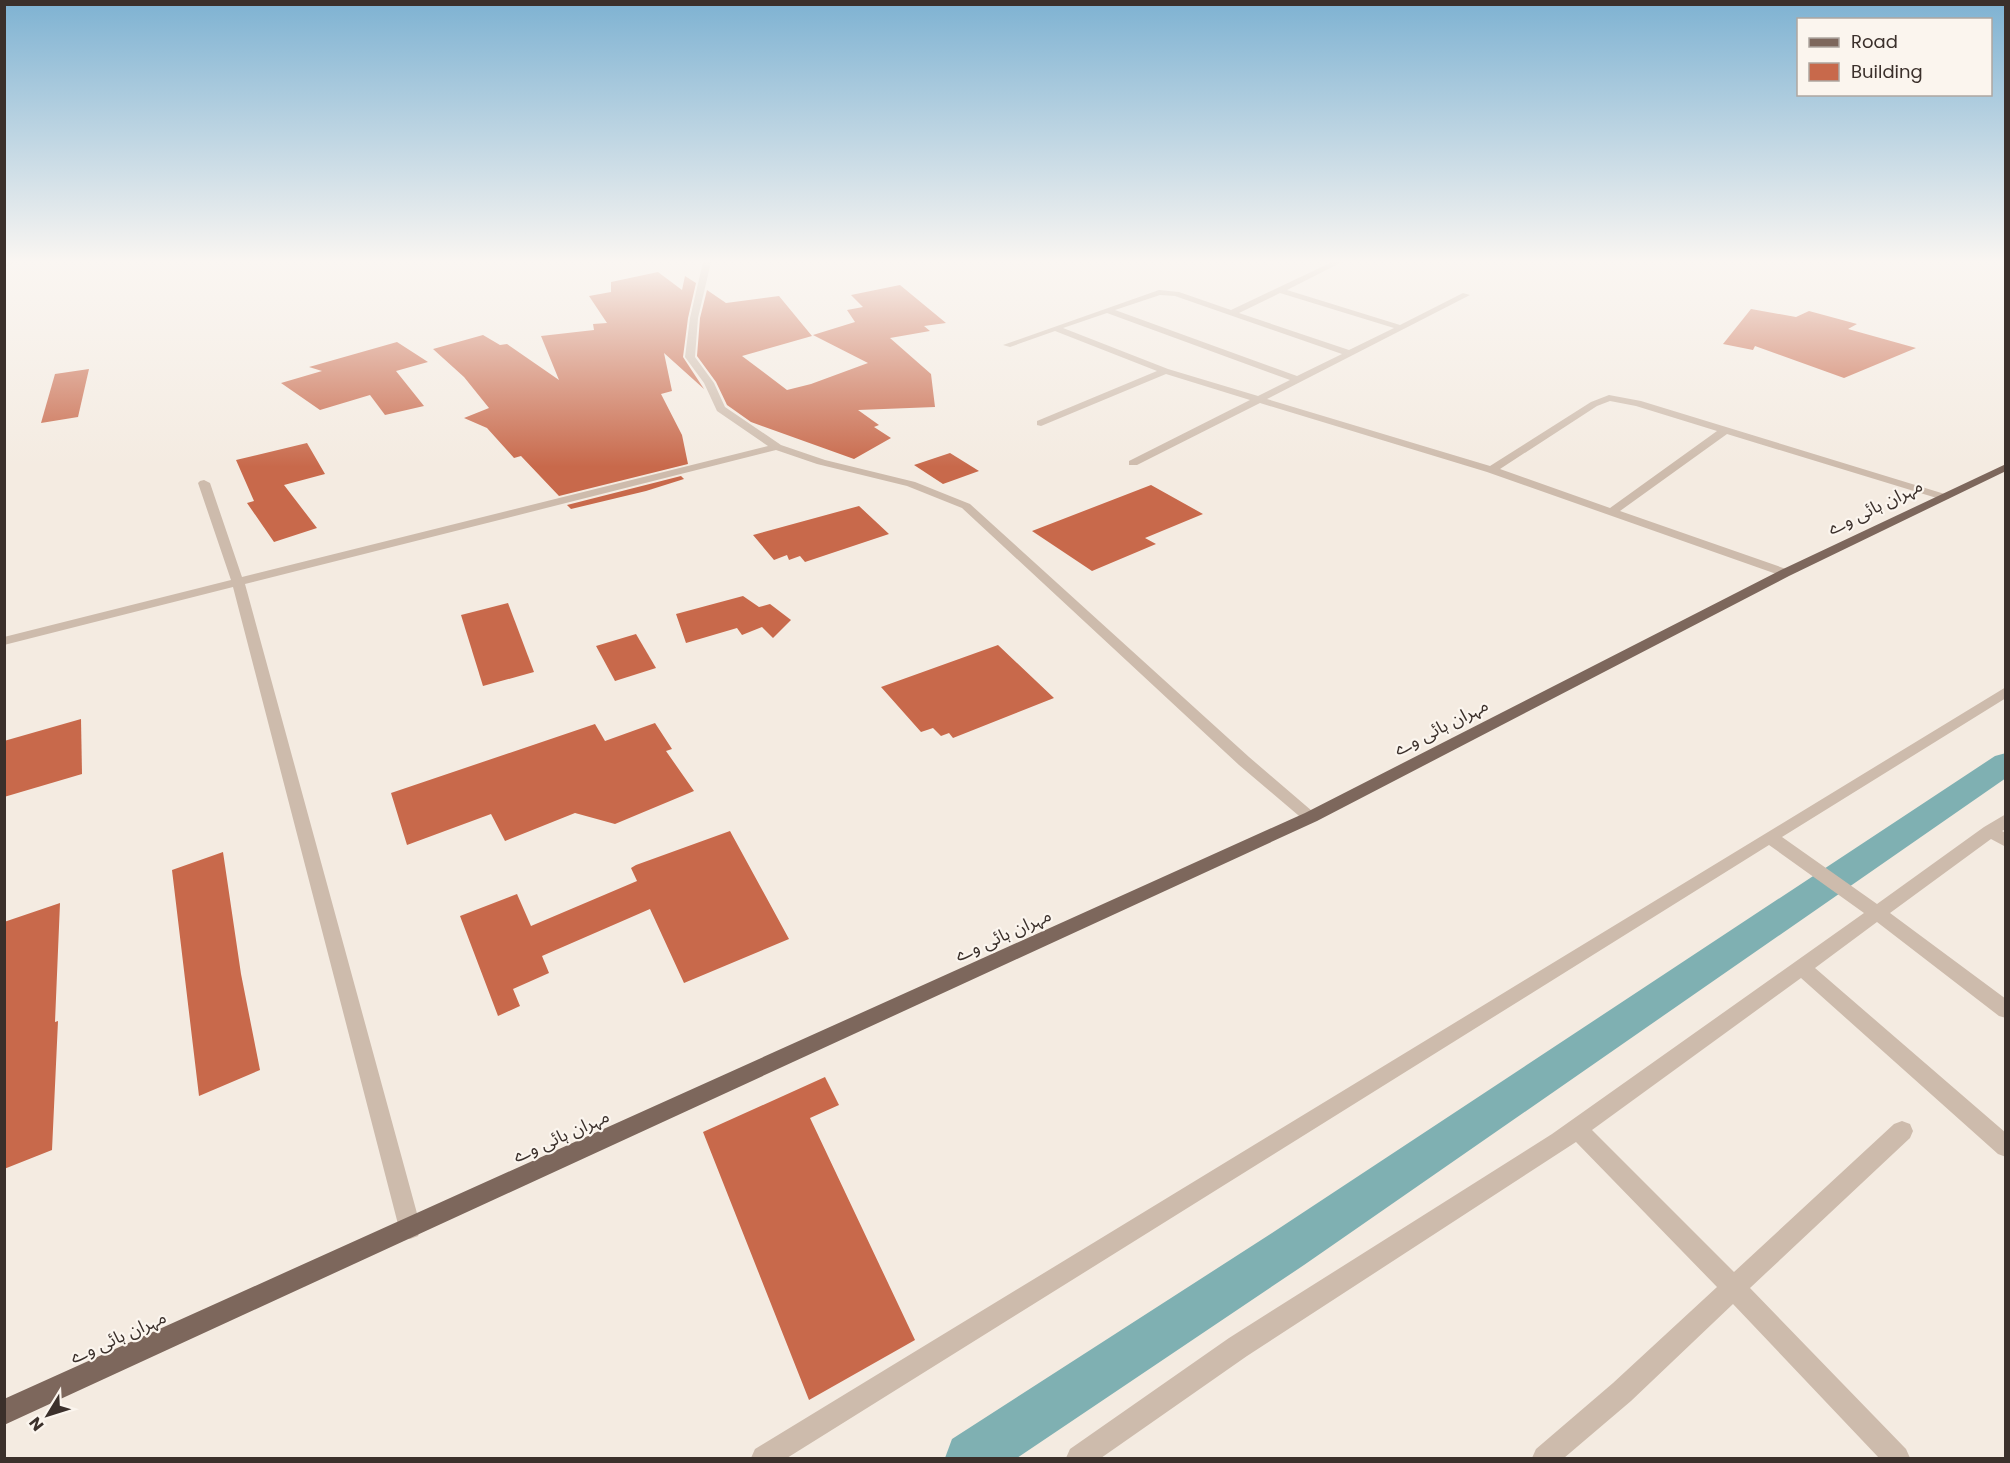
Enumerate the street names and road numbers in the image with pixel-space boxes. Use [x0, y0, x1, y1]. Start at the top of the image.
street label: مہران ہائی وے [1823, 473, 1927, 540]
street label: مہران ہائی وے [1389, 692, 1493, 761]
street label: مہران ہائی وے [950, 902, 1055, 967]
street label: مہران ہائی وے [508, 1103, 613, 1168]
street label: مہران ہائی وے [65, 1304, 170, 1369]

